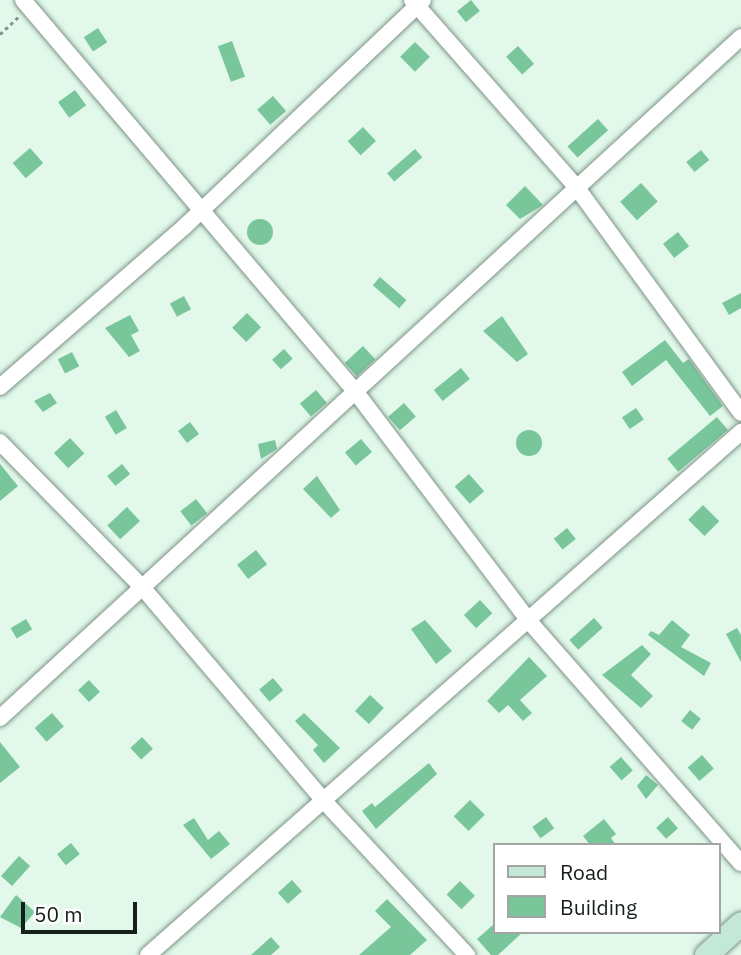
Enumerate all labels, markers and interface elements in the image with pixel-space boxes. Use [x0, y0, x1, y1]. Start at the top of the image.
legend [492, 843, 720, 934]
text: Road [560, 858, 608, 886]
scale bar [24, 888, 140, 932]
text: Building [560, 893, 637, 921]
text: 50 m [34, 900, 83, 928]

